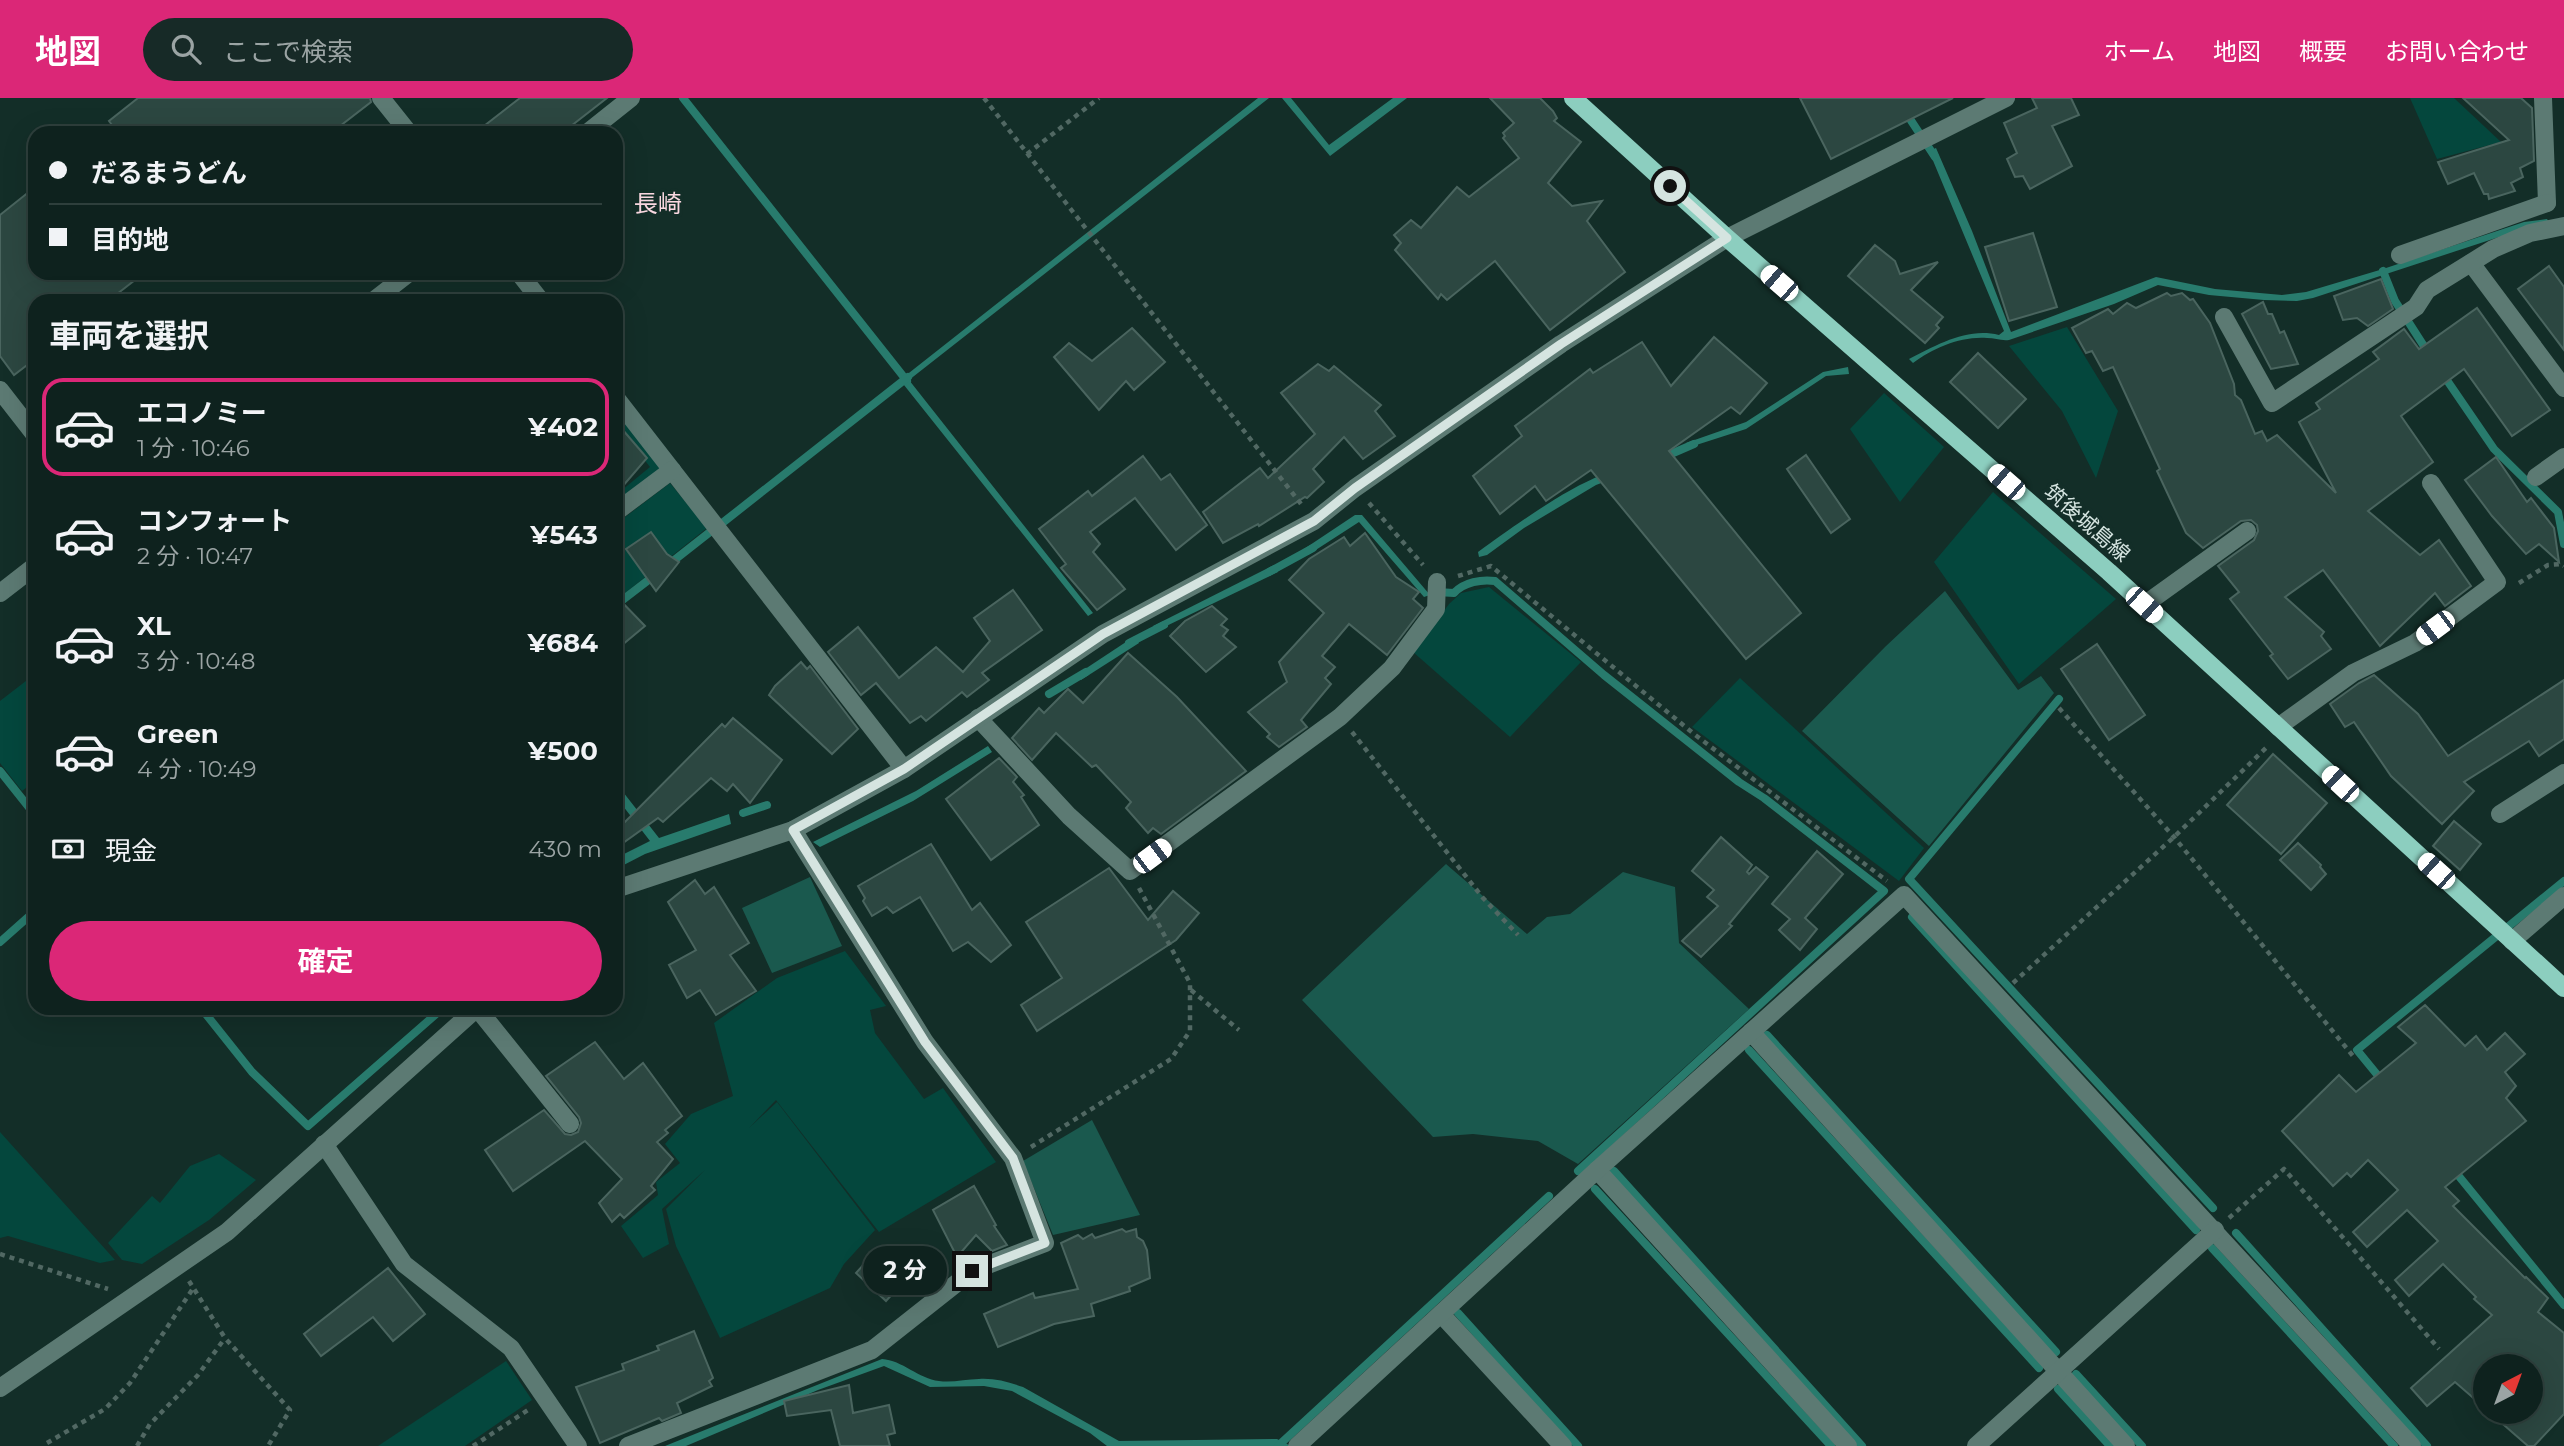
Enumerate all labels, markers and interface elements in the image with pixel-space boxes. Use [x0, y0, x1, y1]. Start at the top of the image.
search box [143, 18, 633, 81]
icon: search [167, 30, 205, 68]
text: 地図 [35, 31, 101, 71]
text: ここで検索 [223, 36, 353, 68]
text: ホーム [2104, 37, 2175, 66]
text: 地図 [2213, 37, 2261, 66]
text: 概要 [2299, 37, 2347, 66]
text: お問い合わせ [2385, 37, 2529, 66]
text: だるまうどん [91, 157, 247, 189]
route start [1654, 170, 1686, 202]
district label: 長崎 [634, 189, 682, 218]
text: 目的地 [91, 224, 169, 256]
car [1757, 261, 1802, 305]
text: 車両を選択 [49, 316, 209, 355]
icon: car [53, 396, 116, 459]
text: エコノミー [137, 397, 267, 429]
text: ¥402 [528, 411, 598, 443]
text: 1 分 · 10:46 [137, 434, 250, 462]
car [1984, 460, 2029, 504]
street label: 筑後城島線 [2040, 479, 2135, 566]
icon: car [53, 504, 116, 567]
text: コンフォート [137, 505, 292, 537]
text: ¥543 [530, 519, 598, 551]
text: 2 分 · 10:47 [137, 542, 253, 570]
car [2122, 583, 2167, 627]
car [2412, 607, 2459, 649]
text: XL [137, 610, 171, 642]
icon: car [53, 612, 116, 675]
text: ¥684 [528, 627, 598, 659]
text: 3 分 · 10:48 [137, 647, 255, 675]
text: Green [137, 718, 219, 750]
icon: car [53, 720, 116, 783]
text: ¥500 [528, 735, 598, 767]
text: 4 分 · 10:49 [137, 755, 257, 783]
car [2318, 762, 2363, 806]
icon: cash [49, 830, 87, 868]
text: 現金 [105, 835, 157, 867]
text: 430 m [529, 835, 602, 863]
car [1129, 835, 1176, 877]
car [2414, 849, 2459, 893]
button: 確定 [49, 921, 602, 1001]
callout: 2 分 [864, 1246, 948, 1296]
route end [956, 1255, 988, 1287]
text: 2 分 [883, 1256, 927, 1284]
north arrow [2473, 1354, 2543, 1424]
map controls [2473, 1354, 2543, 1424]

